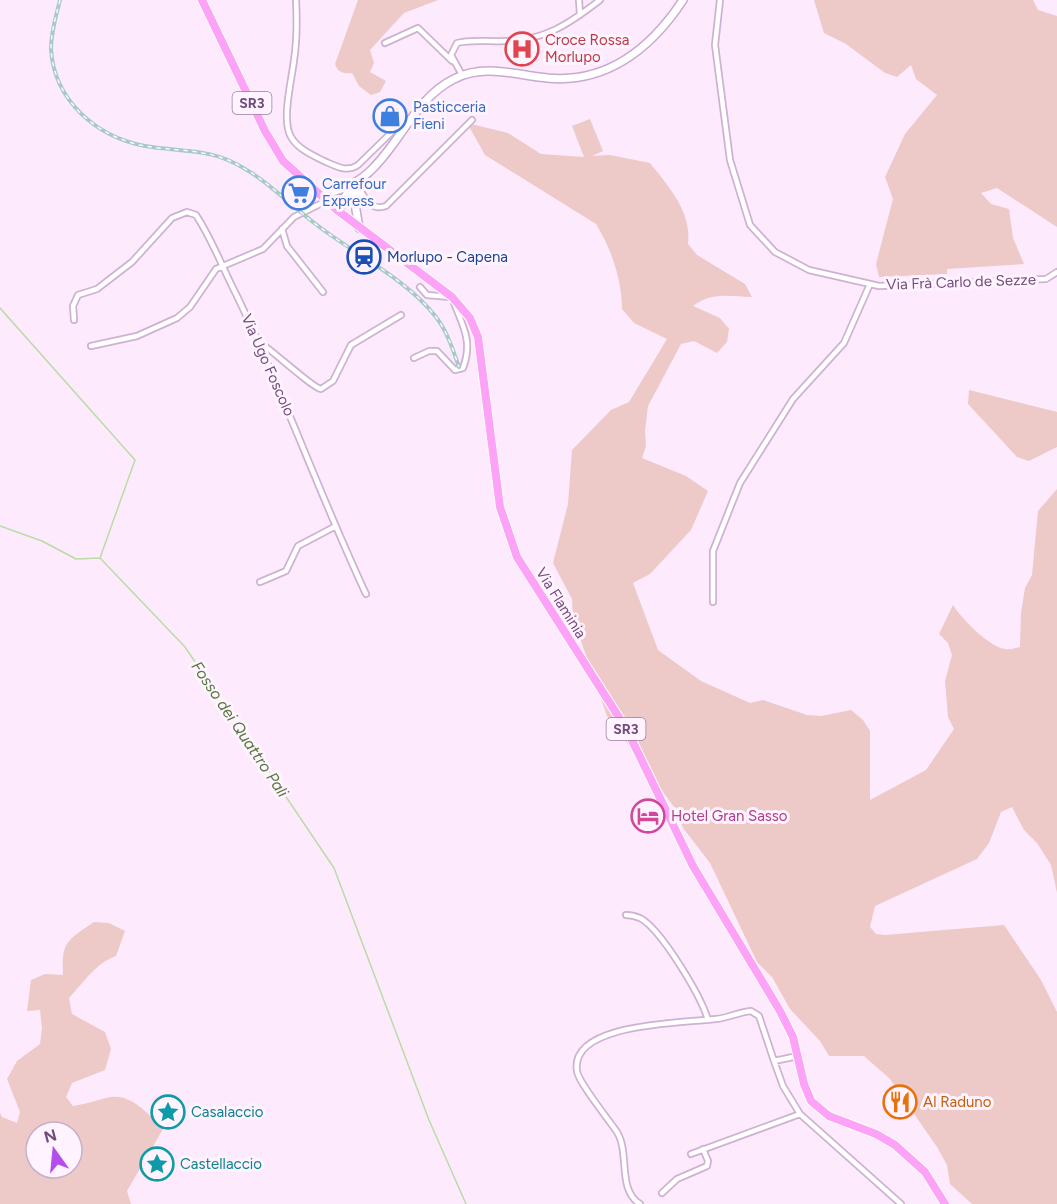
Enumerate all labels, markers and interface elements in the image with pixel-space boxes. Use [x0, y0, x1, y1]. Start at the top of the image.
hospital icon: Croce Rossa Morlupo [504, 31, 540, 67]
place label: Croce Rossa Morlupo [545, 31, 629, 66]
road number: SR3 [232, 92, 272, 114]
shop icon: Pasticceria Fieni [372, 98, 408, 134]
place label: Pasticceria Fieni [413, 98, 486, 133]
supermarket icon: Carrefour Express [281, 175, 317, 211]
place label: Carrefour Express [322, 175, 386, 210]
station icon: Morlupo - Capena [346, 239, 382, 275]
place label: Morlupo - Capena [387, 248, 508, 266]
street label: Via Frà Carlo de Sezze [886, 270, 1036, 294]
street label: Via Ugo Foscolo [237, 311, 299, 419]
street label: Via Flaminia [532, 564, 590, 642]
water label: Fosso dei Quattro Pali [187, 658, 293, 801]
road number: SR3 [606, 718, 646, 740]
hotel icon: Hotel Gran Sasso [630, 798, 666, 834]
place label: Hotel Gran Sasso [671, 807, 788, 825]
restaurant icon: Al Raduno [882, 1084, 918, 1120]
place label: Al Raduno [923, 1093, 992, 1111]
place icon: Casalaccio [150, 1094, 186, 1130]
place label: Casalaccio [191, 1103, 264, 1121]
north arrow [24, 1120, 84, 1180]
text: N [42, 1125, 59, 1147]
place icon: Castellaccio [139, 1146, 175, 1182]
place label: Castellaccio [180, 1155, 262, 1173]

